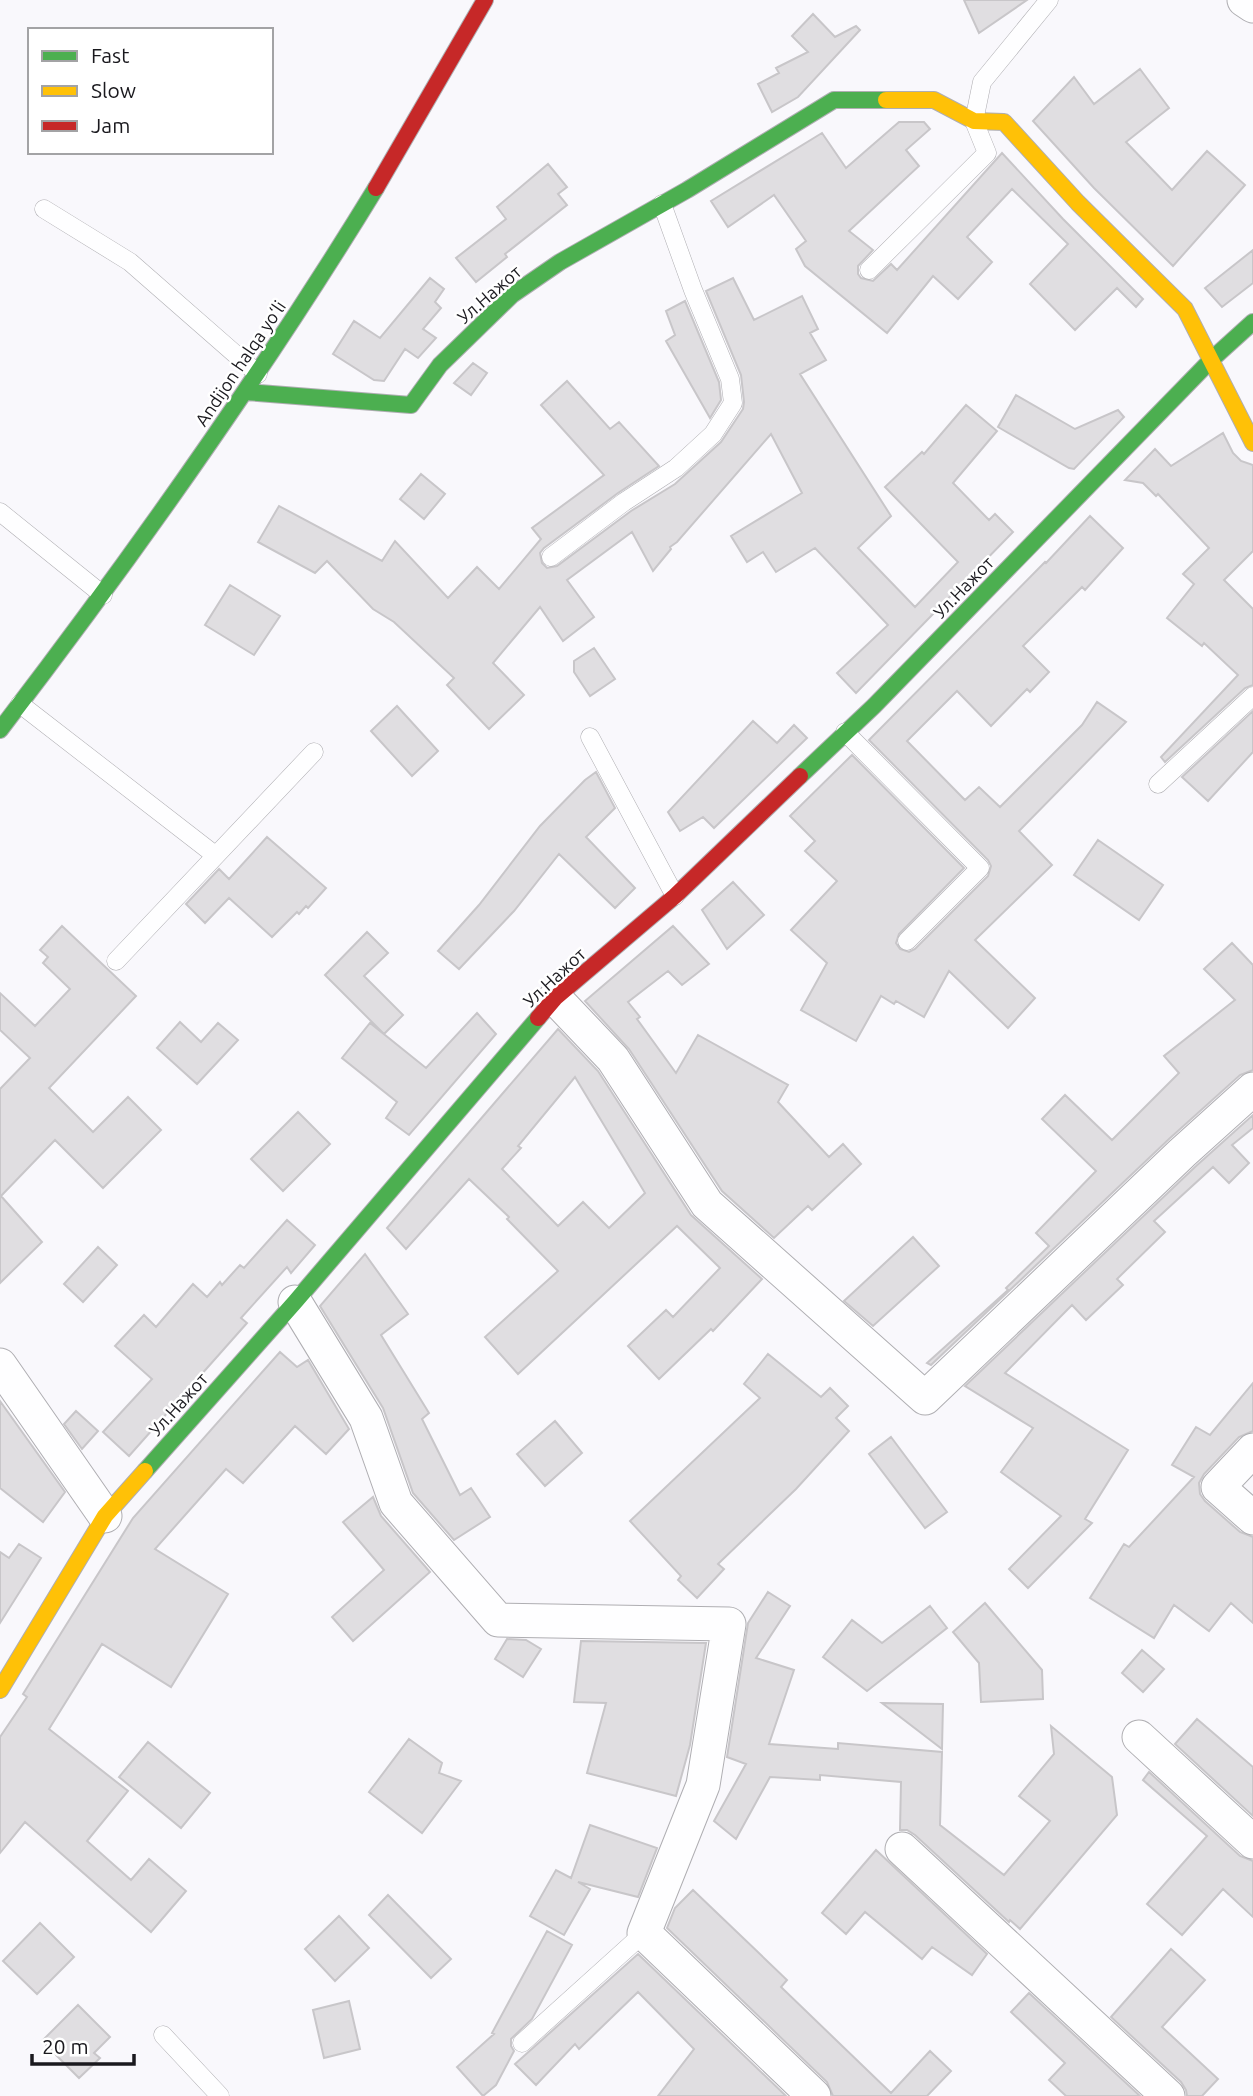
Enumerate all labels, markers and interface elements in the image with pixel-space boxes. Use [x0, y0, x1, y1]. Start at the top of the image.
legend [28, 28, 273, 154]
text: Fast [91, 43, 129, 67]
text: Slow [91, 78, 136, 102]
text: Jam [91, 113, 130, 137]
street label: Ул.Нажот [453, 261, 525, 327]
street label: Andijon halqa yo‘li [191, 297, 289, 429]
street label: Ул.Нажот [929, 552, 997, 622]
street label: Ул.Нажот [519, 943, 589, 1011]
street label: Ул.Нажот [145, 1369, 211, 1439]
scale bar [32, 2022, 133, 2066]
text: 20 m [42, 2034, 89, 2058]

